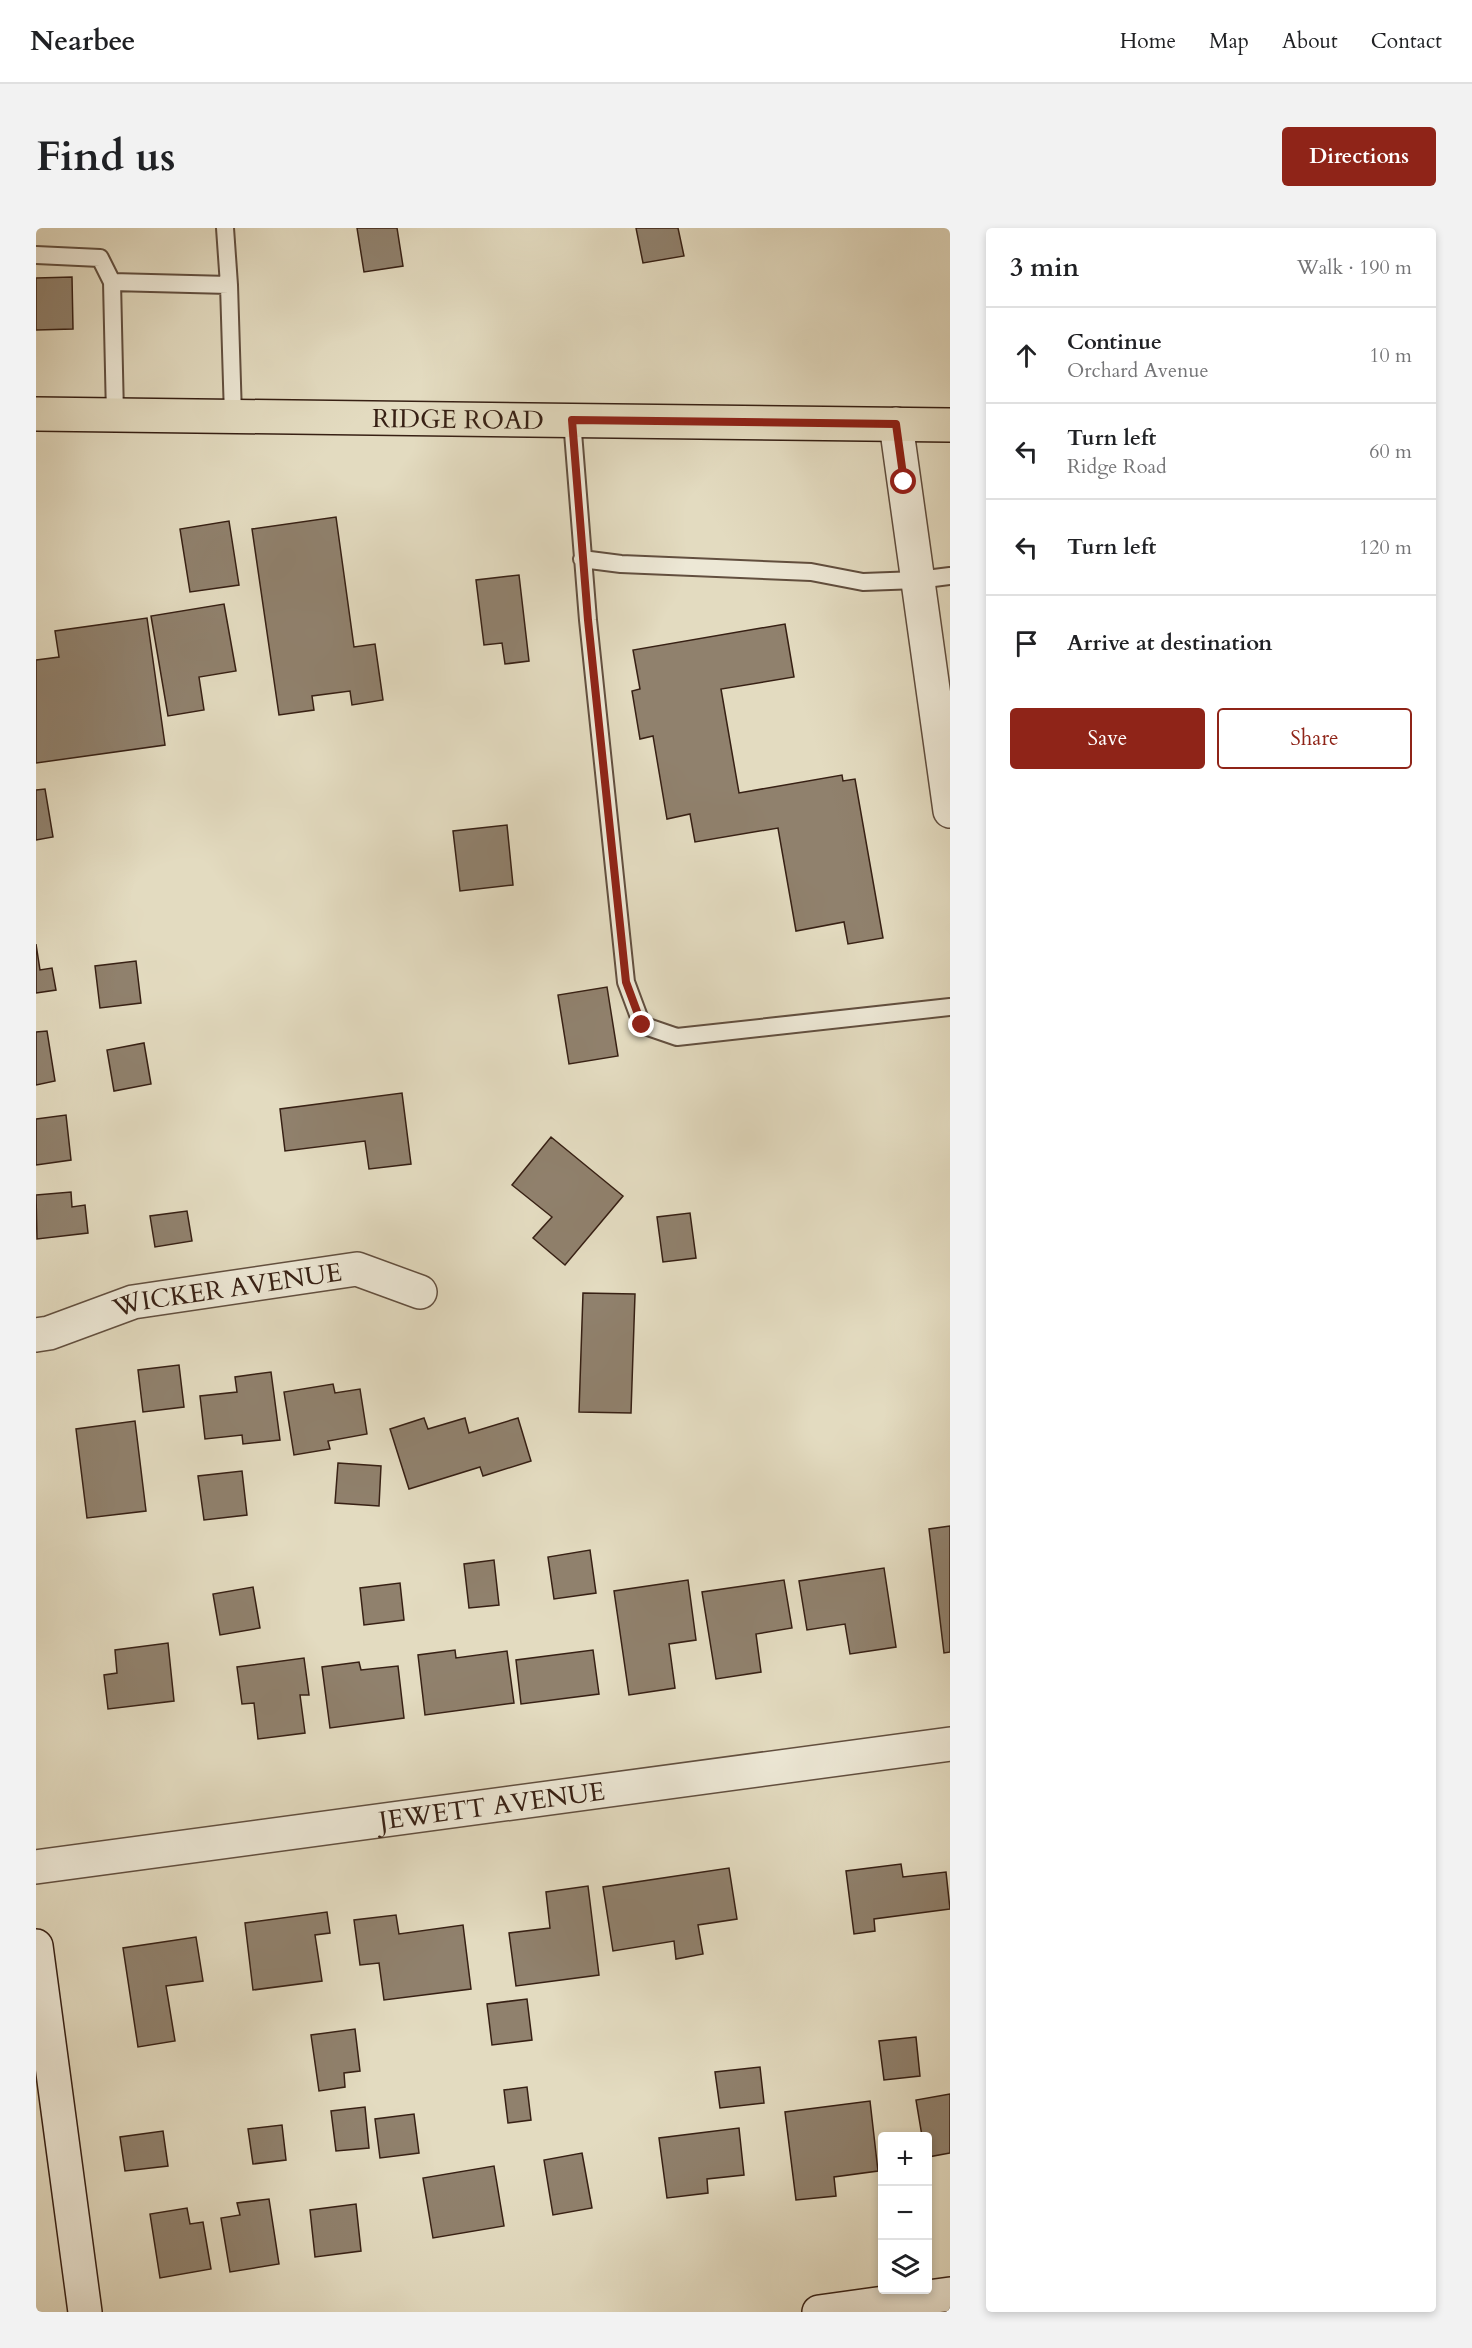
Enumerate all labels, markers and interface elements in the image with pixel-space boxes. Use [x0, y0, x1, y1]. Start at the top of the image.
text: Nearbee [30, 22, 135, 60]
text: Home [1120, 27, 1176, 56]
text: Map [1209, 27, 1249, 56]
text: About [1282, 27, 1338, 56]
text: Contact [1371, 27, 1442, 56]
button: Directions [1282, 127, 1436, 186]
text: Find us [36, 128, 176, 185]
text: 3 min [1010, 250, 1079, 285]
text: Walk · 190 m [1297, 254, 1412, 281]
text: Continue [1067, 327, 1162, 357]
icon: ahead [1010, 339, 1043, 372]
text: 10 m [1369, 342, 1412, 369]
text: Orchard Avenue [1067, 357, 1208, 384]
street label: RIDGE ROAD [372, 401, 544, 438]
text: Turn left [1067, 423, 1156, 453]
icon: left [1010, 435, 1043, 468]
text: 60 m [1369, 438, 1412, 465]
text: Ridge Road [1067, 453, 1167, 480]
route start [890, 468, 916, 494]
icon: left [1010, 531, 1043, 564]
text: Turn left [1067, 532, 1156, 562]
text: 120 m [1359, 534, 1412, 561]
icon: arrive [1010, 627, 1043, 660]
text: Arrive at destination [1067, 628, 1272, 658]
button: Save [1010, 708, 1205, 769]
button: Share [1217, 708, 1412, 769]
route end [628, 1011, 654, 1037]
street label: WICKER AVENUE [107, 1254, 344, 1326]
street label: JEWETT AVENUE [373, 1773, 607, 1839]
map controls [878, 2132, 932, 2294]
button: + [878, 2132, 932, 2186]
button: − [878, 2186, 932, 2240]
button: layers [878, 2240, 932, 2294]

